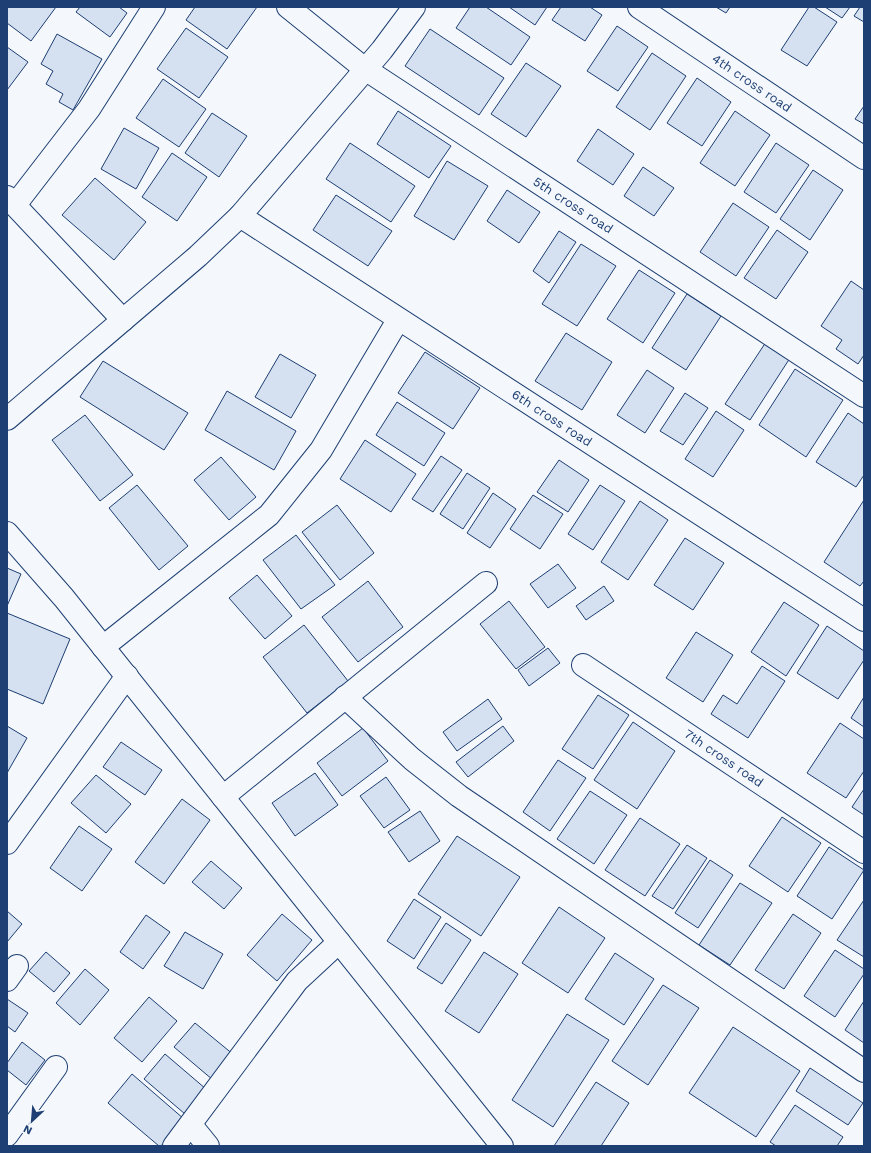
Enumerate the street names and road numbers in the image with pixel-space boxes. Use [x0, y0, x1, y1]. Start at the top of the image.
street label: 4th cross road [709, 51, 795, 115]
street label: 5th cross road [530, 174, 616, 236]
street label: 6th cross road [509, 387, 595, 449]
street label: 7th cross road [682, 726, 766, 790]

